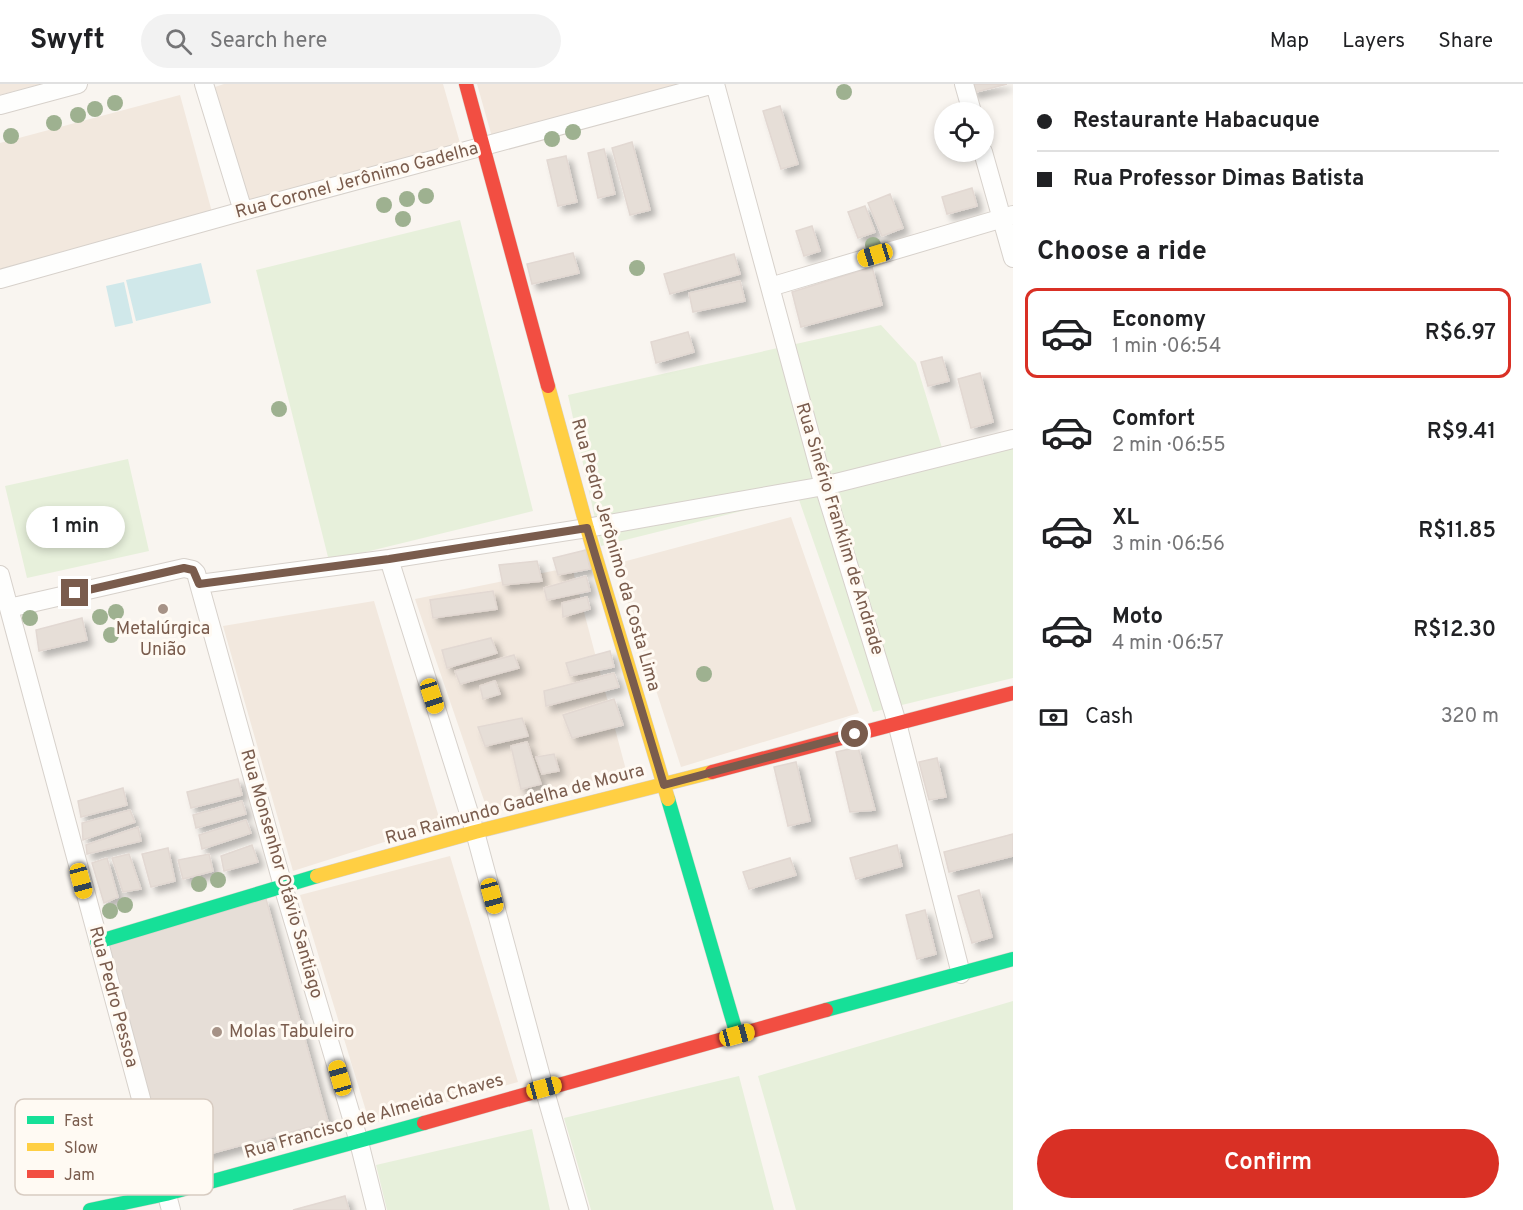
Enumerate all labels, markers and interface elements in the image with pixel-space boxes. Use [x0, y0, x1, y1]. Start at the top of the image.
search box [141, 14, 561, 68]
text: Swyft [30, 23, 105, 59]
icon: search [162, 25, 195, 58]
text: Search here [210, 28, 327, 55]
text: Map [1270, 28, 1309, 55]
text: Layers [1342, 28, 1405, 55]
text: Share [1438, 28, 1493, 55]
map controls [934, 102, 994, 162]
button: locate [934, 102, 994, 162]
text: Restaurante Habacuque [1073, 108, 1320, 135]
street label: Rua Coronel Jerônimo Gadelha [233, 137, 481, 225]
text: Rua Professor Dimas Batista [1073, 166, 1364, 193]
text: Choose a ride [1037, 235, 1207, 269]
car [855, 241, 895, 269]
icon: car [1040, 306, 1094, 360]
text: Economy [1112, 307, 1206, 334]
text: R$6.97 [1425, 320, 1496, 347]
text: 1 min · 06:54 [1112, 334, 1221, 360]
street label: Rua Sinério Franklim de Andrade [790, 400, 888, 658]
icon: car [1040, 405, 1094, 459]
text: Comfort [1112, 406, 1195, 433]
street label: Rua Pedro Jerônimo da Costa Lima [565, 416, 665, 694]
text: R$9.41 [1427, 419, 1496, 446]
text: 2 min · 06:55 [1112, 433, 1226, 459]
icon: car [1040, 504, 1094, 558]
text: XL [1112, 505, 1139, 532]
callout: 1 min [26, 506, 124, 548]
text: 1 min [52, 514, 99, 540]
text: R$11.85 [1418, 518, 1496, 545]
text: 3 min · 06:56 [1112, 532, 1225, 558]
route end [61, 579, 88, 606]
marker: Metalúrgica União [156, 602, 170, 616]
icon: car [1040, 603, 1094, 657]
text: Moto [1112, 604, 1163, 631]
text: R$12.30 [1413, 617, 1496, 644]
place label: Metalúrgica União [116, 618, 210, 662]
text: 4 min · 06:57 [1112, 631, 1224, 657]
car [418, 676, 446, 716]
icon: cash [1037, 701, 1070, 734]
text: Cash [1085, 704, 1134, 731]
text: 320 m [1441, 704, 1499, 730]
route start [841, 720, 868, 747]
street label: Rua Monsenhor Otávio Santiago [234, 747, 328, 1001]
street label: Rua Raimundo Gadelha de Moura [383, 759, 647, 851]
car [68, 861, 94, 901]
car [479, 876, 505, 916]
street label: Rua Pedro Pessoa [83, 924, 143, 1070]
place label: Molas Tabuleiro [229, 1021, 354, 1044]
car [717, 1022, 757, 1048]
marker: Molas Tabuleiro [210, 1025, 224, 1039]
car [326, 1058, 354, 1098]
street label: Rua Francisco de Almeida Chaves [242, 1069, 506, 1165]
car [524, 1075, 564, 1101]
legend [15, 1099, 213, 1195]
text: Fast [64, 1112, 94, 1132]
button: Confirm [1037, 1129, 1499, 1198]
text: Slow [64, 1139, 98, 1159]
text: Jam [64, 1166, 95, 1186]

